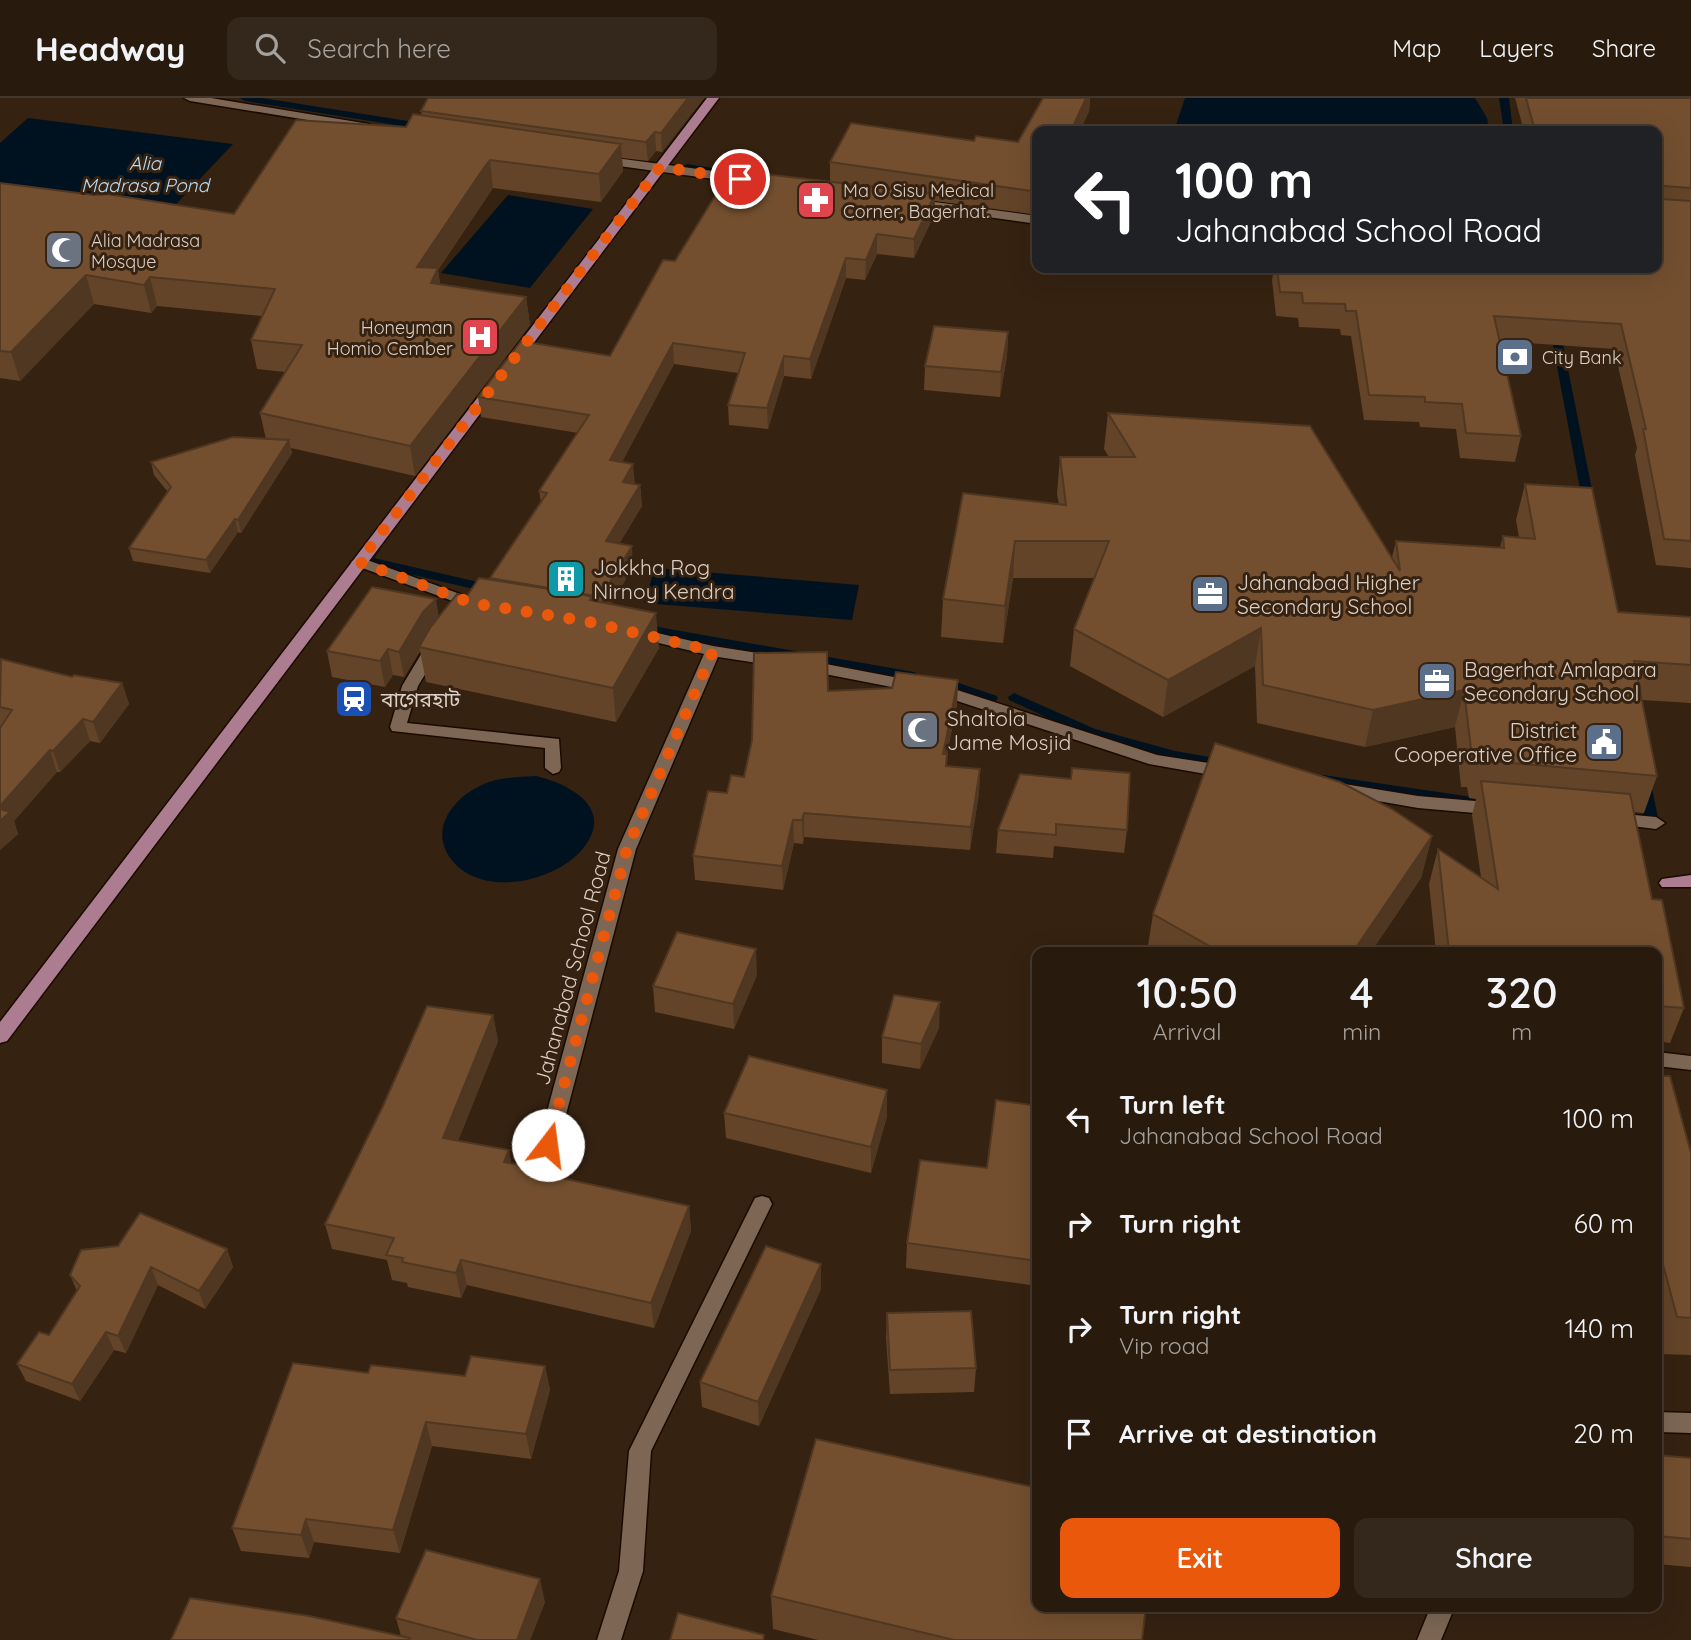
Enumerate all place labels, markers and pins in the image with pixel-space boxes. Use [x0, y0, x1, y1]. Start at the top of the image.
pin [710, 149, 770, 209]
pharmacy icon: Ma O Sisu Medical Corner, Bagerhat. [795, 179, 837, 221]
place label: Ma O Sisu Medical Corner, Bagerhat. [843, 179, 994, 223]
mosque icon: Alia Madrasa Mosque [43, 229, 85, 271]
place label: Alia Madrasa Mosque [91, 229, 200, 273]
place label: Honeyman Homio Cember [327, 316, 453, 360]
hospital icon: Honeyman Homio Cember [459, 316, 501, 358]
bank icon: City Bank [1494, 336, 1536, 378]
place label: City Bank [1542, 346, 1622, 369]
place label: Jokkha Rog Nirnoy Kendra [593, 554, 734, 604]
building icon: Jokkha Rog Nirnoy Kendra [545, 558, 587, 600]
place label: Jahanabad Higher Secondary School [1237, 569, 1420, 619]
office icon: Jahanabad Higher Secondary School [1189, 573, 1231, 615]
place label: Bagerhat Amlapara Secondary School [1464, 656, 1657, 706]
office icon: Bagerhat Amlapara Secondary School [1416, 660, 1458, 702]
station icon: বাগেরহাট [333, 678, 375, 720]
place label: বাগেরহাট [380, 686, 461, 712]
place label: Shaltola Jame Mosjid [947, 705, 1071, 755]
mosque icon: Shaltola Jame Mosjid [899, 709, 941, 751]
place label: District Cooperative Office [1394, 717, 1577, 767]
public building icon: District Cooperative Office [1583, 721, 1625, 763]

